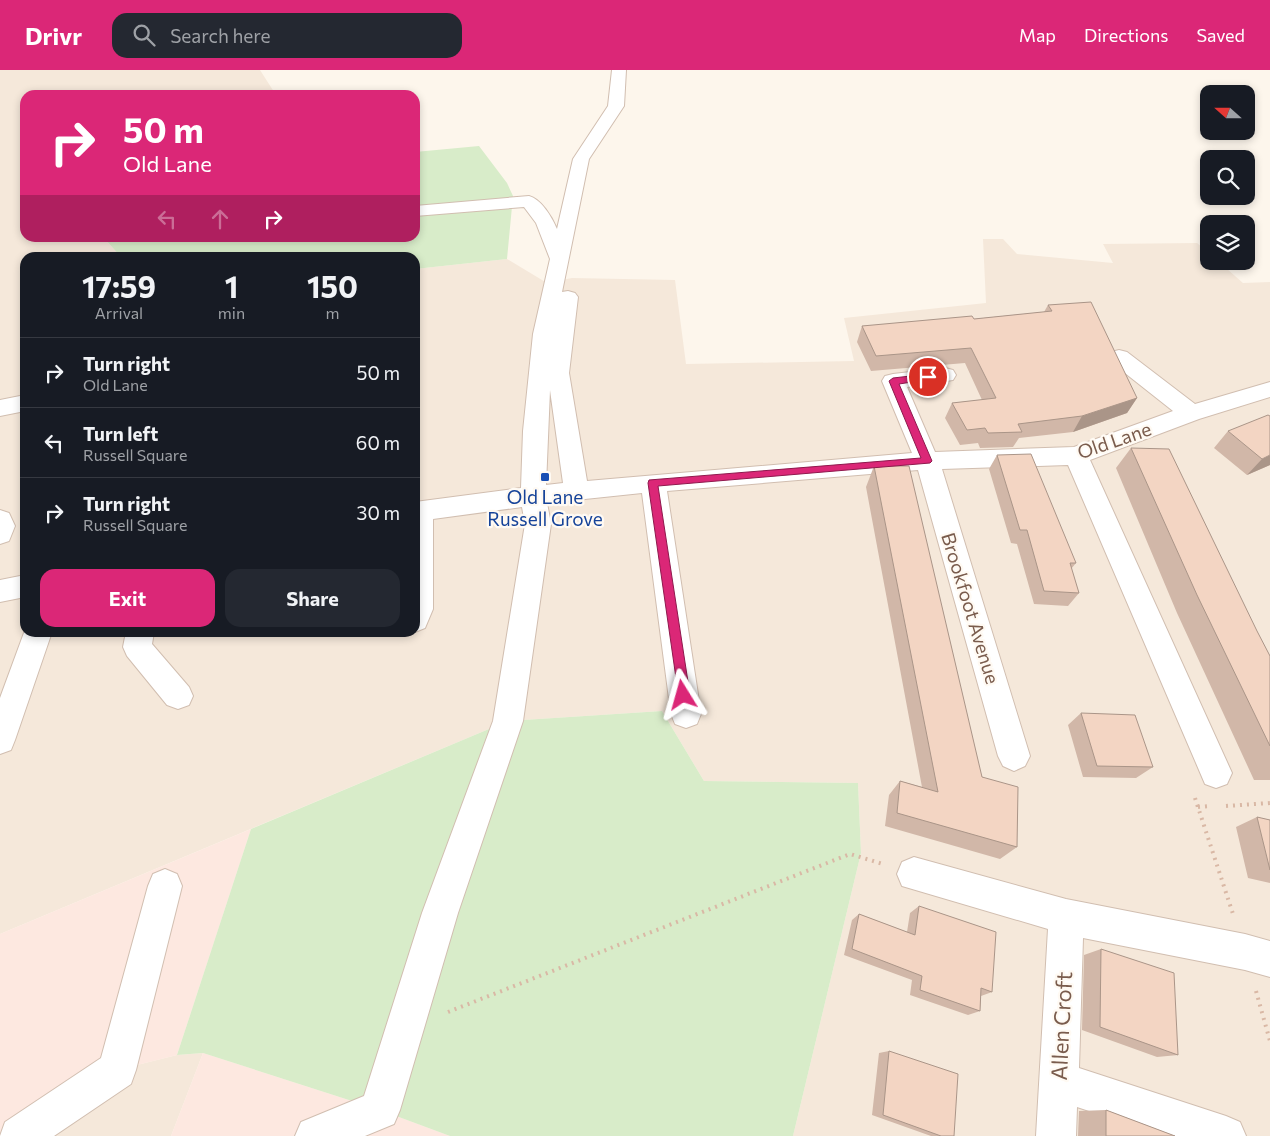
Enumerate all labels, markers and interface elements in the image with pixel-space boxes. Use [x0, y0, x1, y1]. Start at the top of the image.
search box [112, 13, 462, 58]
text: Drivr [25, 21, 82, 50]
icon: search [130, 21, 158, 49]
text: Search here [170, 24, 271, 47]
text: Map [1019, 24, 1056, 46]
text: Directions [1084, 24, 1168, 46]
text: Saved [1196, 24, 1245, 46]
north arrow [1200, 85, 1255, 140]
map controls [1200, 85, 1255, 270]
text: 50 m [123, 107, 204, 150]
icon: right [40, 110, 105, 175]
text: Old Lane [123, 150, 212, 177]
button: search [1200, 150, 1255, 205]
icon: left [153, 205, 181, 233]
icon: ahead [206, 205, 234, 233]
icon: right [259, 205, 287, 233]
button: layers [1200, 215, 1255, 270]
text: 17:59 [82, 267, 156, 304]
text: 1 [225, 267, 238, 304]
text: 150 [307, 267, 358, 304]
text: Arrival [95, 303, 143, 322]
text: min [218, 303, 245, 322]
text: m [326, 303, 340, 322]
text: Turn right [83, 352, 170, 375]
pin [907, 356, 949, 398]
icon: right [40, 359, 68, 387]
text: 50 m [356, 361, 400, 384]
icon: arrive [914, 363, 942, 391]
text: Old Lane [83, 375, 148, 394]
street label: Old Lane [1074, 417, 1154, 463]
text: Turn left [83, 422, 158, 445]
icon: left [40, 429, 68, 457]
text: 60 m [356, 431, 400, 454]
text: Russell Square [83, 445, 187, 464]
marker: Old Lane Russell Grove [539, 471, 551, 483]
place label: Old Lane Russell Grove [487, 485, 603, 530]
text: Turn right [83, 492, 170, 515]
icon: right [40, 499, 68, 527]
text: 30 m [357, 501, 400, 524]
text: Russell Square [83, 515, 187, 534]
street label: Brookfoot Avenue [937, 530, 1005, 686]
button: Exit [40, 569, 215, 627]
button: Share [225, 569, 400, 627]
position arrow [656, 668, 708, 720]
street label: Allen Croft [1045, 971, 1077, 1081]

